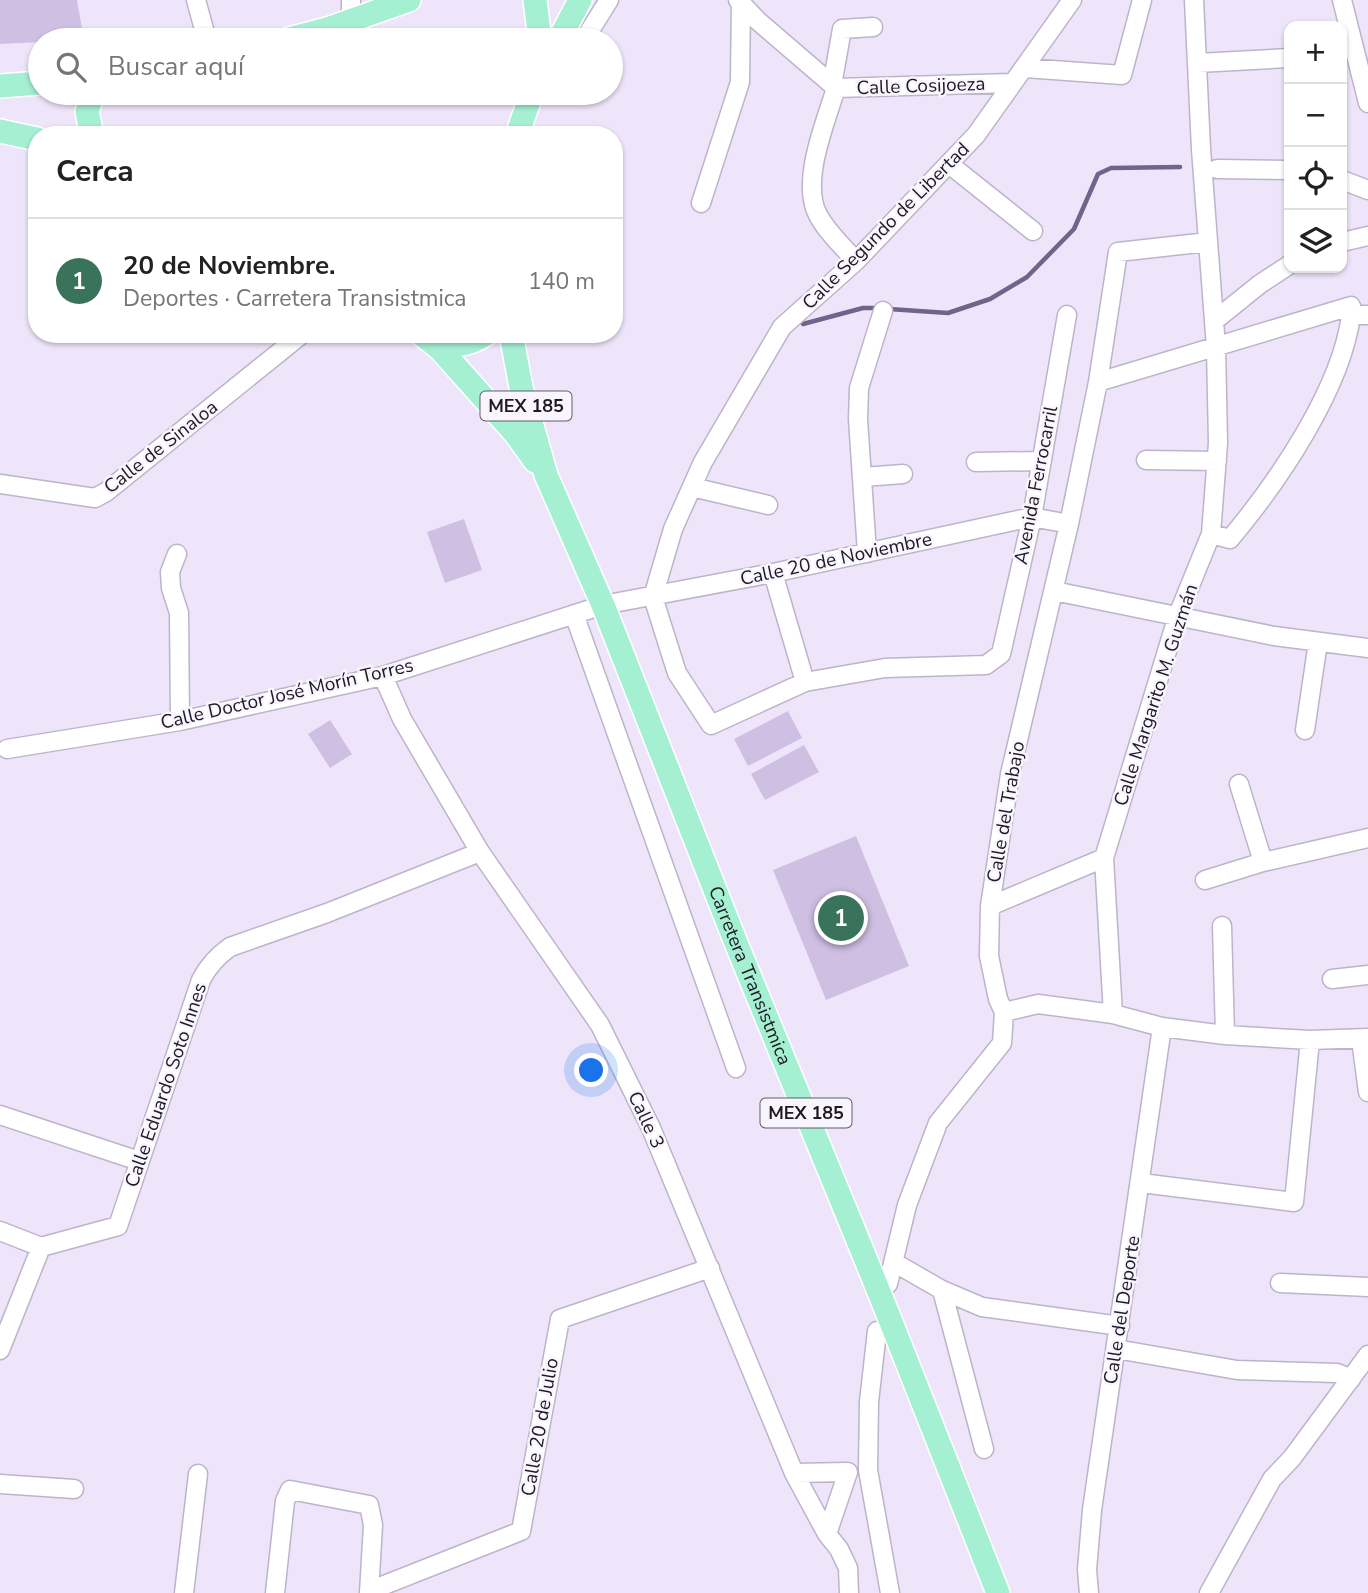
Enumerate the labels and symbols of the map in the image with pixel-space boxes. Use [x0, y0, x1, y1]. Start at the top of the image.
street label: Calle Cosijoeza [856, 71, 986, 101]
street label: Calle Segundo de Libertad [797, 137, 975, 315]
road number: MEX 185 [480, 392, 572, 420]
street label: Calle de Sinaloa [99, 394, 223, 500]
street label: Avenida Ferrocarril [1008, 403, 1064, 566]
street label: Calle 20 de Noviembre [738, 526, 934, 592]
street label: Calle Margarito M. Guzmán [1108, 581, 1204, 809]
street label: Calle Doctor José Morín Torres [158, 652, 416, 736]
street label: Calle del Trabajo [981, 739, 1031, 885]
street label: Carretera Transistmica [702, 882, 798, 1069]
pin: 1 [818, 892, 864, 944]
street label: Calle Eduardo Soto Innes [119, 979, 213, 1191]
your location [574, 1053, 608, 1087]
street label: Calle 3 [622, 1087, 670, 1153]
road number: MEX 185 [760, 1098, 852, 1128]
street label: Calle del Deporte [1097, 1234, 1147, 1386]
street label: Calle 20 de Julio [515, 1356, 565, 1498]

